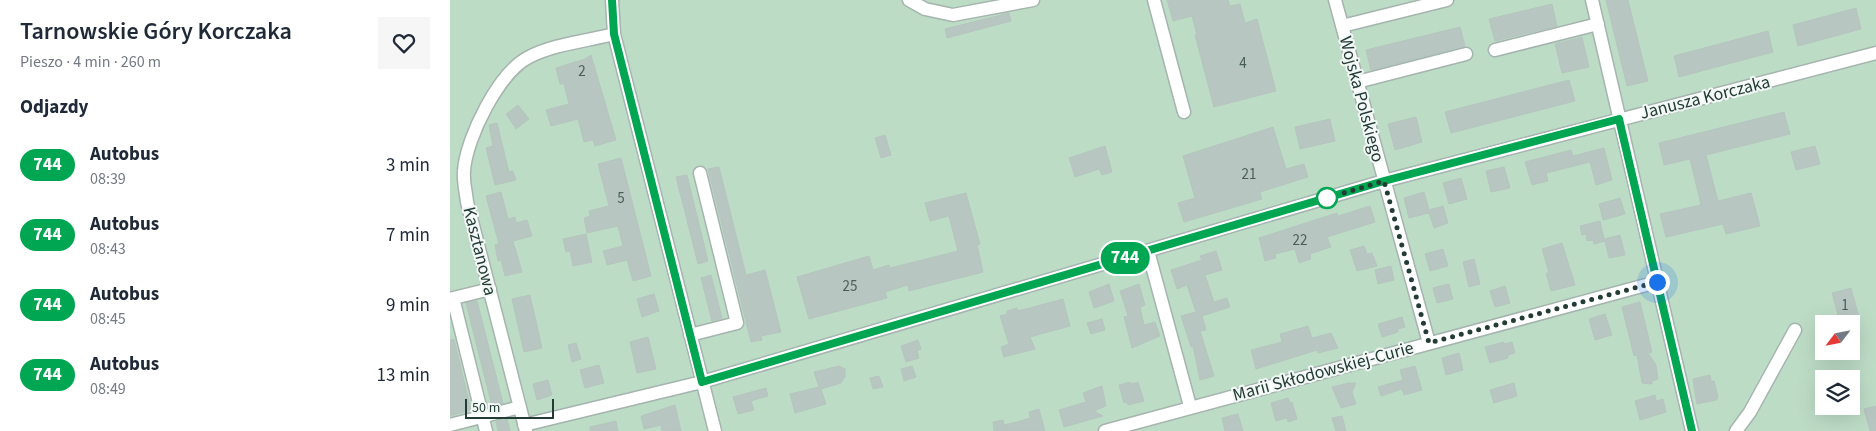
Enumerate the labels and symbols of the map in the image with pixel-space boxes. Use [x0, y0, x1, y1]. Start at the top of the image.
street label: Wojska Polskiego [1333, 33, 1390, 165]
house number: 4 [1239, 53, 1247, 74]
house number: 2 [578, 61, 586, 82]
street label: Janusza Korczaka [1637, 69, 1773, 126]
house number: 21 [1242, 164, 1256, 185]
unlabelled marker [1316, 187, 1338, 209]
house number: 5 [617, 188, 625, 209]
street label: Kasztanowa [456, 204, 503, 298]
house number: 22 [1293, 230, 1307, 251]
line badge: 744 [1096, 242, 1154, 274]
your location [1645, 270, 1670, 295]
house number: 25 [843, 276, 857, 297]
house number: 1 [1841, 295, 1849, 316]
north arrow [1815, 315, 1860, 360]
street label: Marii Skłodowskiej-Curie [1230, 335, 1416, 408]
scale bar [465, 396, 554, 419]

